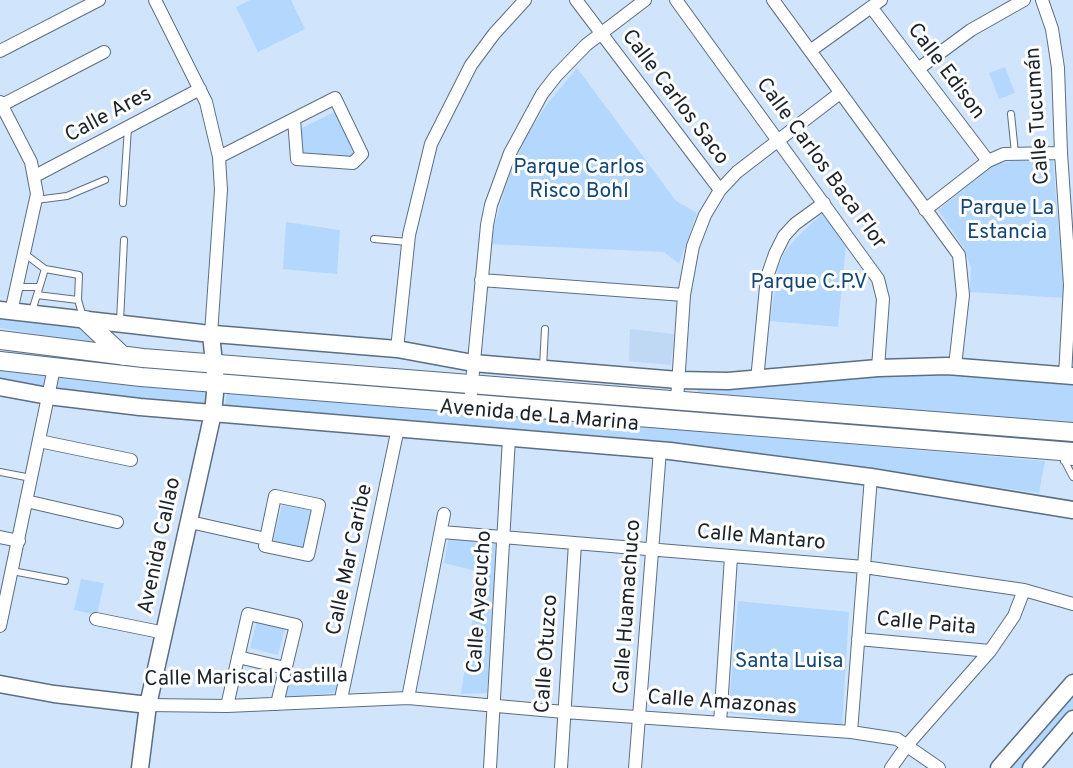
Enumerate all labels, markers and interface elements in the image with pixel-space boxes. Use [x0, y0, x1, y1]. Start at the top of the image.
street label: Calle Edison [901, 19, 989, 125]
street label: Calle Carlos Saco [615, 25, 733, 171]
street label: Calle Tucumán [1022, 46, 1056, 186]
street label: Calle Carlos Baca Flor [749, 74, 891, 254]
street label: Calle Ares [61, 83, 157, 149]
park label: Parque Carlos Risco Bohl [513, 156, 645, 206]
park label: Parque La Estancia [960, 197, 1054, 247]
park label: Parque C.P.V [751, 271, 867, 297]
street label: Avenida de La Marina [438, 396, 640, 438]
street label: Avenida Callao [134, 475, 188, 617]
street label: Calle Mar Caribe [323, 482, 379, 638]
street label: Calle Huamachuco [610, 519, 648, 695]
street label: Calle Mantaro [695, 521, 827, 557]
street label: Calle Ayacucho [463, 530, 499, 674]
street label: Calle Otuzco [531, 594, 565, 714]
street label: Calle Paita [875, 608, 977, 642]
park label: Santa Luisa [735, 650, 843, 676]
street label: Calle Mariscal Castilla [144, 665, 348, 693]
street label: Calle Amazonas [646, 686, 798, 722]

